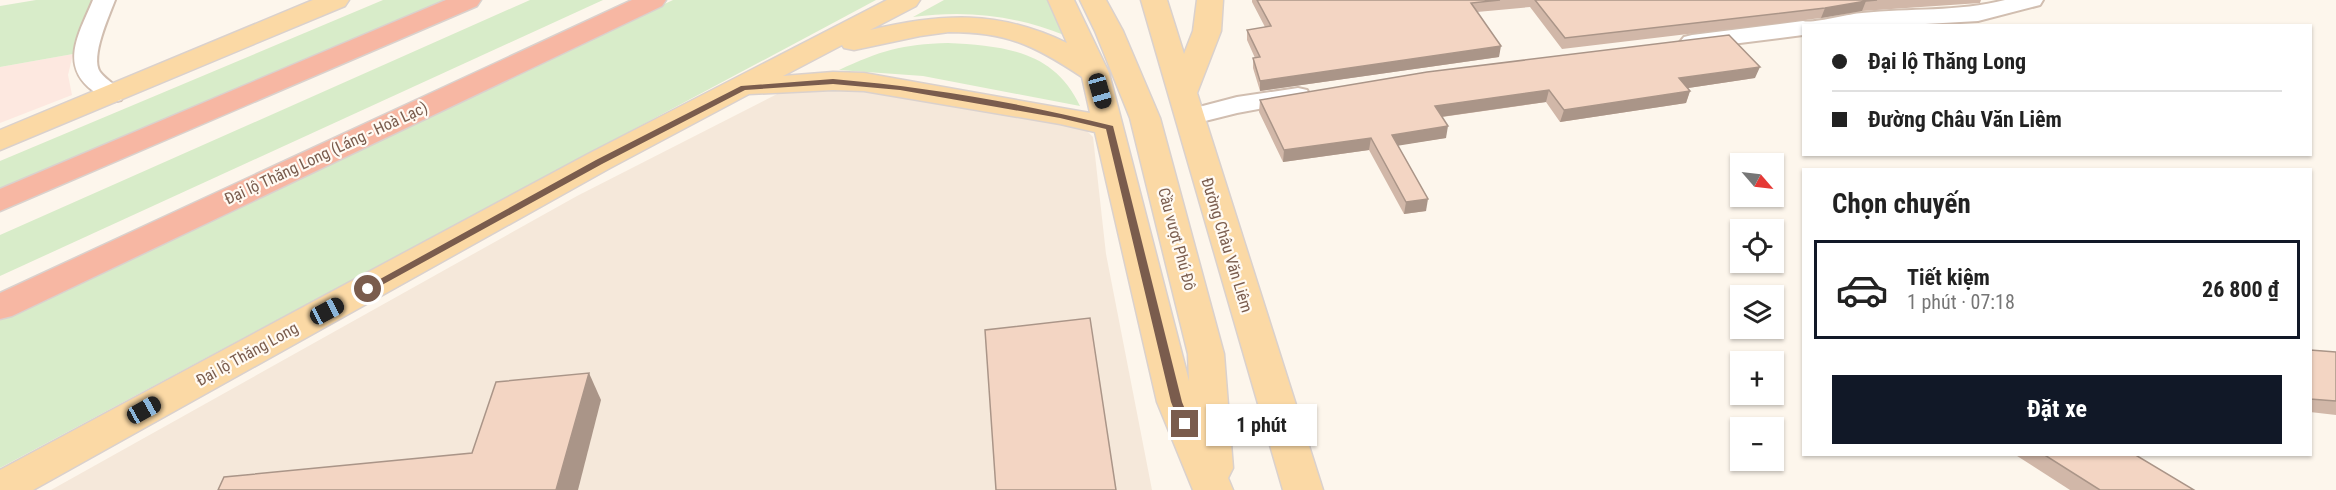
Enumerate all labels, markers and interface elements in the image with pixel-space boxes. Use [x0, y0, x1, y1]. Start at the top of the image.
text: Đại lộ Thăng Long [1868, 49, 2026, 74]
car [1086, 71, 1114, 111]
street label: Đại lộ Thăng Long (Láng - Hoà Lạc) [222, 98, 430, 208]
text: Đường Châu Văn Liêm [1868, 107, 2062, 132]
north arrow [1730, 153, 1784, 207]
map controls [1730, 153, 1784, 471]
street label: Đường Châu Văn Liêm [1197, 175, 1257, 315]
street label: Cầu vượt Phú Đô [1154, 186, 1200, 292]
text: Chọn chuyến [1832, 188, 1971, 220]
button: locate [1730, 219, 1784, 273]
icon: car [1835, 263, 1889, 317]
text: Tiết kiệm [1907, 265, 1990, 290]
route start [354, 275, 381, 302]
text: 26 800 ₫ [2202, 277, 2279, 302]
button: layers [1730, 285, 1784, 339]
text: 1 phút · 07:18 [1907, 290, 2015, 314]
car [307, 295, 347, 327]
street label: Đại lộ Thăng Long [193, 318, 301, 390]
button: + [1730, 351, 1784, 405]
button: Đặt xe [1832, 375, 2282, 444]
car [124, 393, 164, 427]
callout: 1 phút [1206, 403, 1317, 445]
route end [1171, 410, 1198, 437]
text: 1 phút [1236, 413, 1287, 437]
button: − [1730, 417, 1784, 471]

